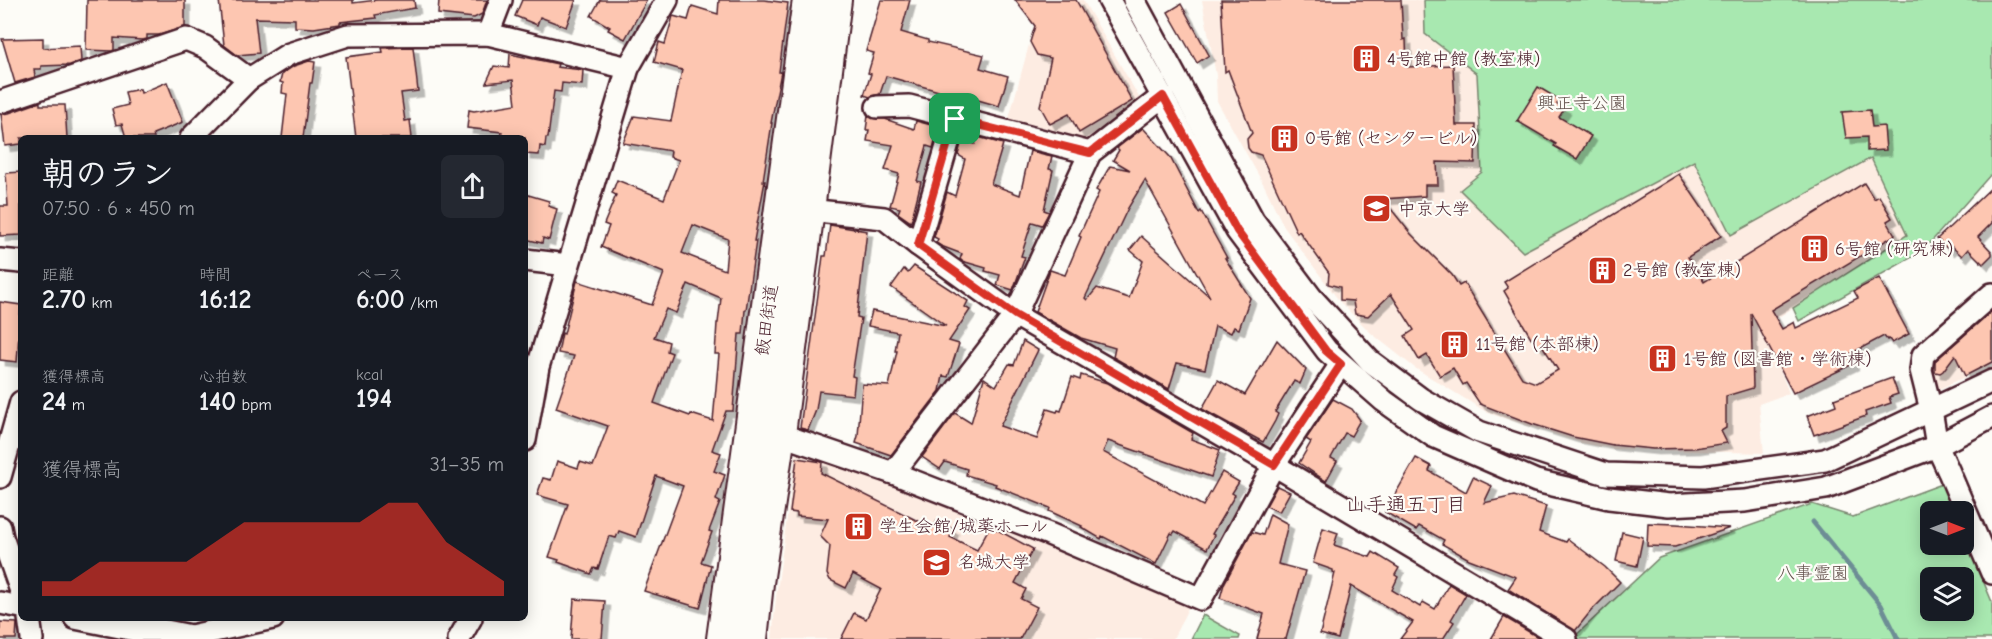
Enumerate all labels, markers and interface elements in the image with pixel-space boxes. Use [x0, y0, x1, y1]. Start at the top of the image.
building icon: 4号館中館 (教室棟) [1350, 43, 1382, 75]
place label: 4号館中館 (教室棟) [1387, 49, 1540, 70]
pin [929, 93, 980, 144]
park label: 興正寺公園 [1537, 93, 1627, 114]
icon: arrive [938, 102, 971, 135]
building icon: 0号館 (センタービル) [1268, 122, 1300, 154]
place label: 0号館 (センタービル) [1305, 128, 1477, 149]
text: 朝のラン [42, 155, 174, 193]
button: share [441, 155, 504, 218]
school or university icon: 中京大学 [1361, 193, 1393, 225]
text: 07:50 · 6 × 450 m [42, 197, 195, 220]
place label: 中京大学 [1398, 199, 1470, 220]
building icon: 6号館 (研究棟) [1798, 233, 1830, 265]
place label: 6号館 (研究棟) [1835, 239, 1953, 260]
building icon: 2号館 (教室棟) [1586, 254, 1618, 286]
place label: 2号館 (教室棟) [1623, 260, 1741, 281]
text: 距離 [42, 266, 74, 284]
text: 時間 [199, 266, 231, 284]
text: ペース [356, 266, 403, 284]
street label: 飯田街道 [752, 283, 782, 357]
text: 2.70 [42, 285, 86, 315]
text: 16:12 [199, 285, 251, 315]
text: 6:00 [356, 285, 405, 315]
text: km [86, 294, 113, 312]
text: /km [405, 294, 438, 312]
building icon: 11号館 (本部棟) [1439, 328, 1471, 360]
place label: 11号館 (本部棟) [1476, 334, 1599, 355]
building icon: 1号館 (図書館・学術棟) [1647, 343, 1679, 375]
place label: 1号館 (図書館・学術棟) [1684, 349, 1872, 370]
text: kcal [356, 366, 383, 384]
text: 獲得標高 [42, 368, 106, 386]
text: 心拍数 [199, 368, 247, 386]
text: 194 [356, 384, 392, 414]
text: 24 [42, 387, 66, 417]
text: 140 [199, 387, 236, 417]
text: m [66, 396, 85, 414]
text: bpm [236, 396, 272, 414]
text: 31–35 m [430, 453, 504, 476]
text: 獲得標高 [42, 458, 122, 481]
district label: 山手通五丁目 [1346, 493, 1466, 516]
north arrow [1920, 501, 1974, 555]
map controls [1920, 501, 1974, 621]
building icon: 学生会館/城薬ホール [842, 510, 874, 542]
place label: 学生会館/城薬ホール [879, 516, 1048, 537]
school or university icon: 名城大学 [921, 546, 953, 578]
place label: 名城大学 [958, 552, 1030, 573]
park label: 八事霊園 [1777, 563, 1849, 584]
button: layers [1920, 567, 1974, 621]

